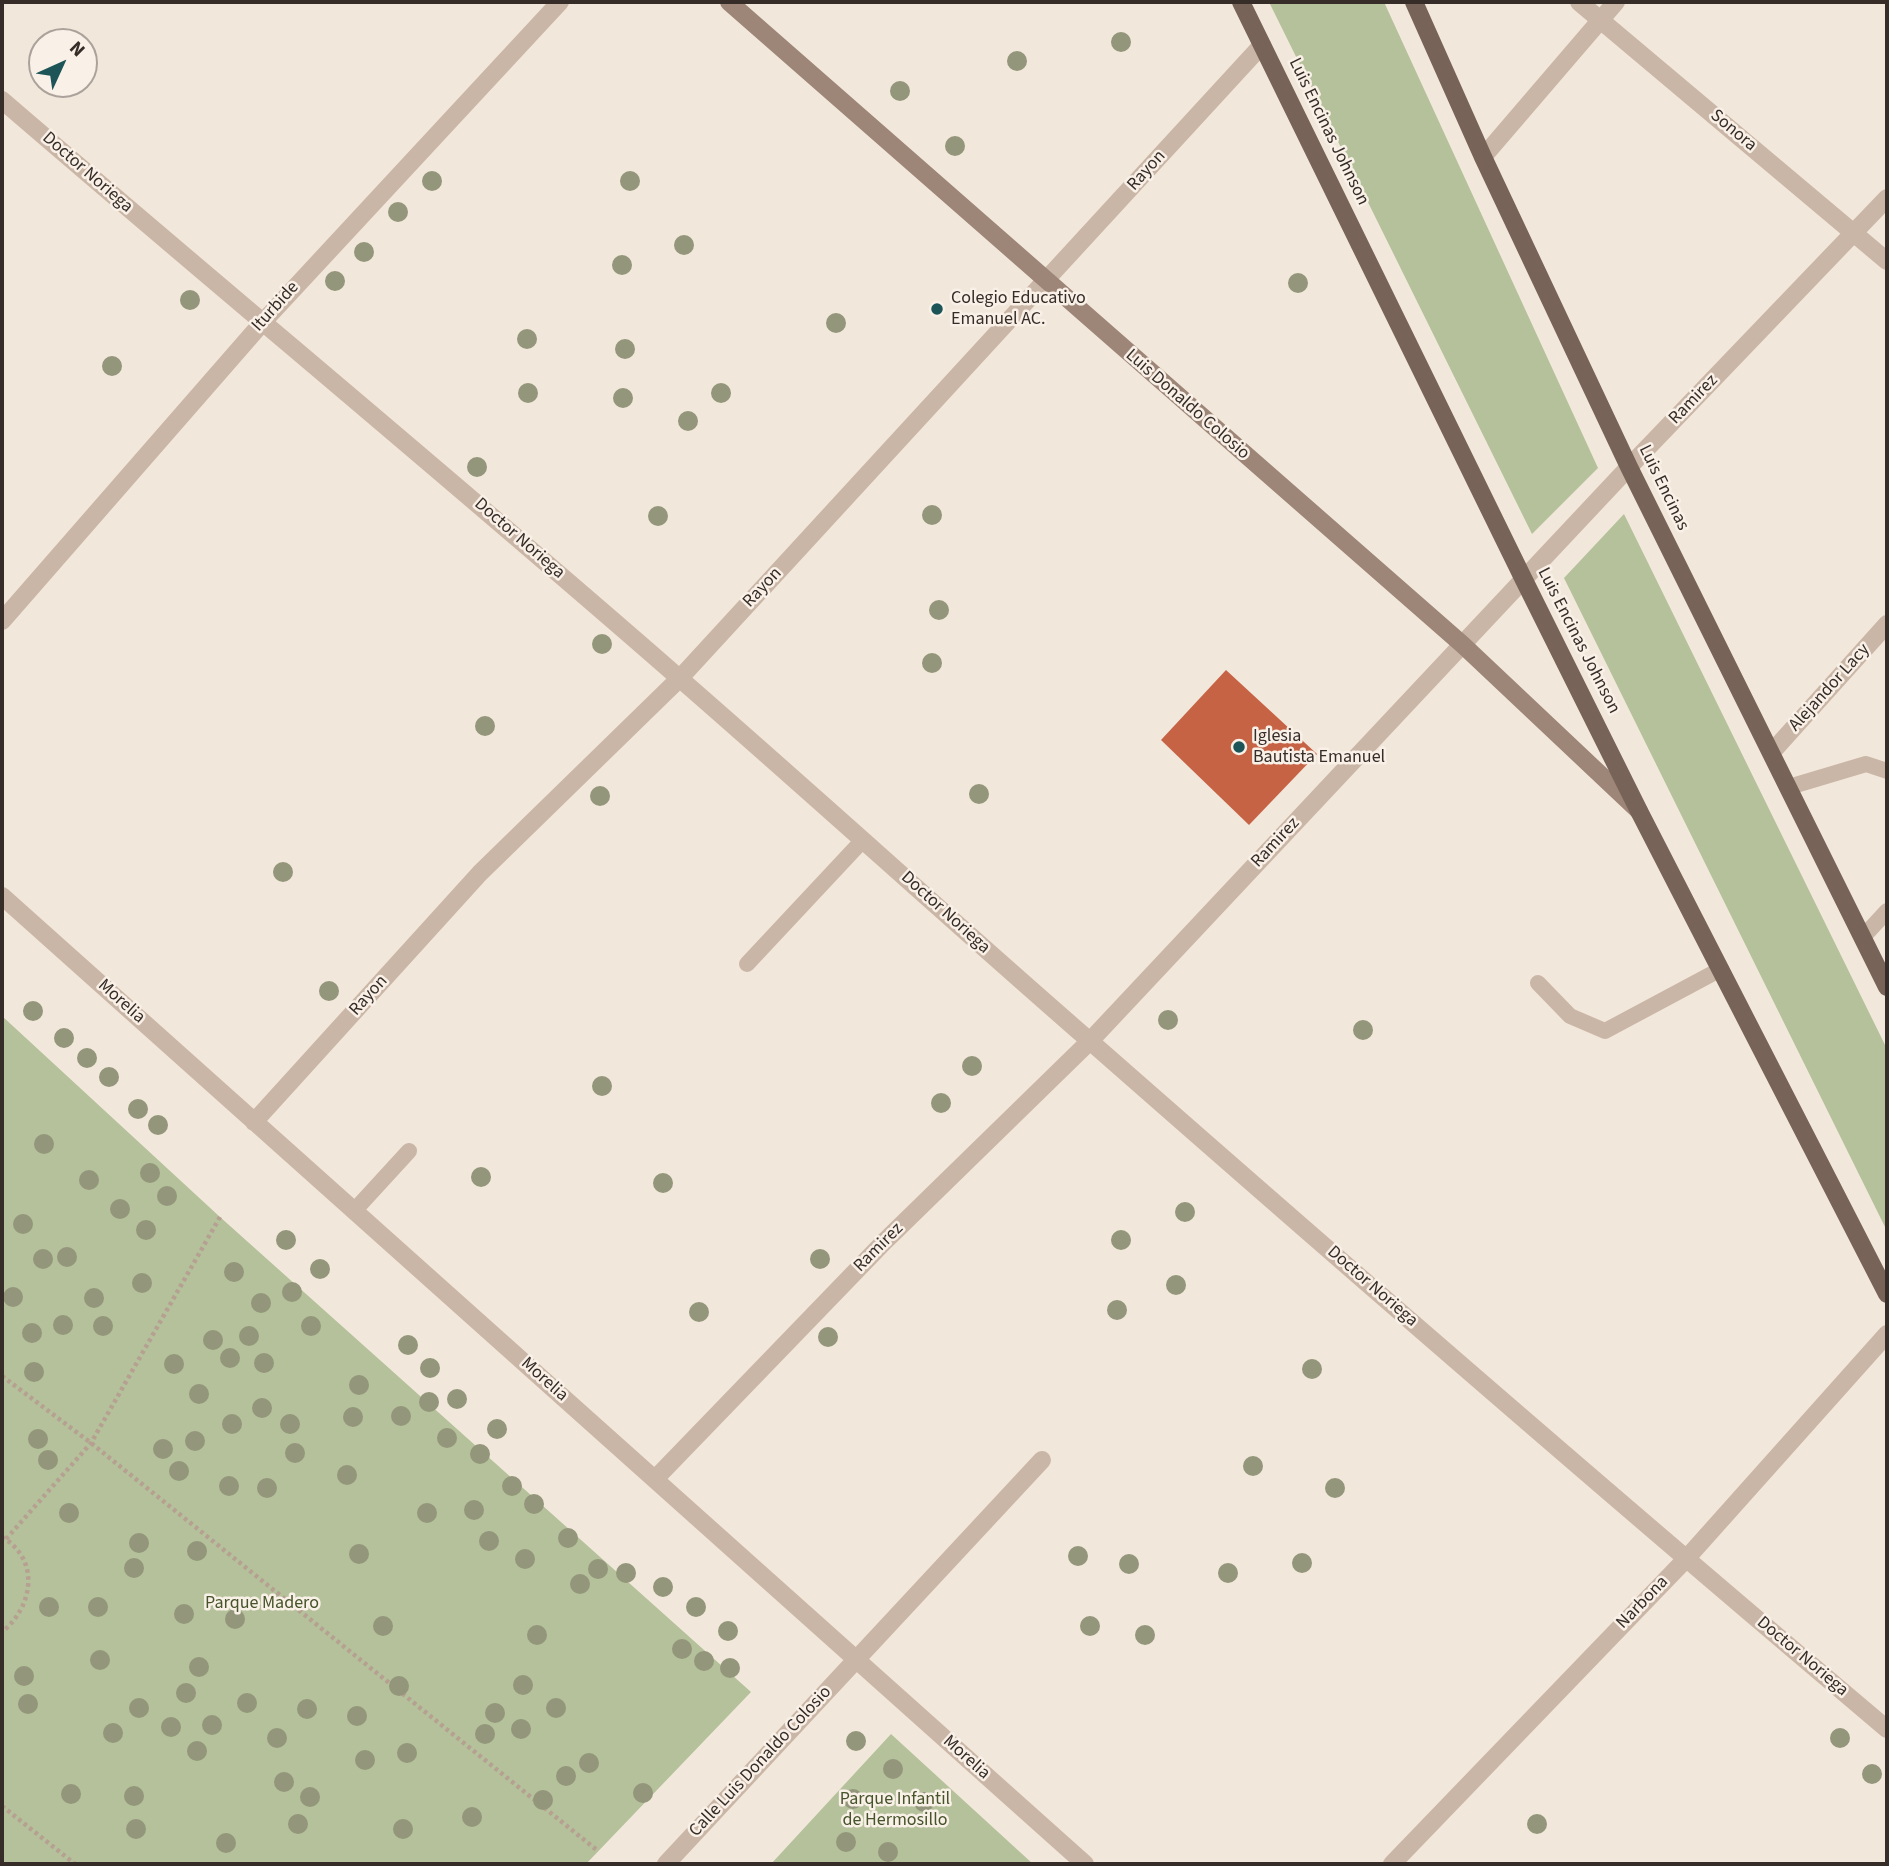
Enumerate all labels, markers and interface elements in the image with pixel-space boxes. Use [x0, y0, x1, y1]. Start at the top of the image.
north arrow [28, 28, 98, 98]
text: N [63, 35, 91, 63]
street label: Luis Encinas Johnson [1283, 55, 1373, 209]
street label: Sonora [1705, 105, 1761, 157]
street label: Doctor Noriega [37, 128, 137, 218]
street label: Rayon [1123, 146, 1171, 196]
street label: Iturbide [248, 277, 304, 337]
place label: Colegio Educativo Emanuel AC. [951, 288, 1086, 330]
marker: Colegio Educativo Emanuel AC. [929, 301, 945, 317]
street label: Luis Donaldo Colosio [1120, 345, 1254, 465]
street label: Ramirez [1665, 370, 1723, 430]
street label: Luis Encinas [1633, 442, 1693, 534]
street label: Doctor Noriega [469, 494, 569, 584]
street label: Rayon [739, 563, 787, 613]
street label: Luis Encinas Johnson [1532, 564, 1624, 718]
street label: Alejandor Lacy [1785, 640, 1875, 736]
place label: Iglesia Bautista Emanuel [1253, 726, 1385, 768]
marker: Iglesia Bautista Emanuel [1231, 739, 1247, 755]
street label: Ramirez [1247, 813, 1305, 873]
street label: Doctor Noriega [896, 867, 994, 959]
street label: Rayon [345, 971, 393, 1021]
street label: Morelia [93, 975, 149, 1029]
street label: Ramirez [850, 1219, 908, 1277]
street label: Doctor Noriega [1322, 1242, 1422, 1332]
street label: Morelia [516, 1353, 572, 1407]
street label: Narbona [1612, 1572, 1674, 1634]
park label: Parque Madero [205, 1593, 319, 1615]
street label: Doctor Noriega [1752, 1612, 1852, 1702]
street label: Calle Luis Donaldo Colosio [685, 1682, 837, 1842]
street label: Morelia [938, 1731, 994, 1785]
park label: Parque Infantil de Hermosillo [840, 1789, 950, 1832]

